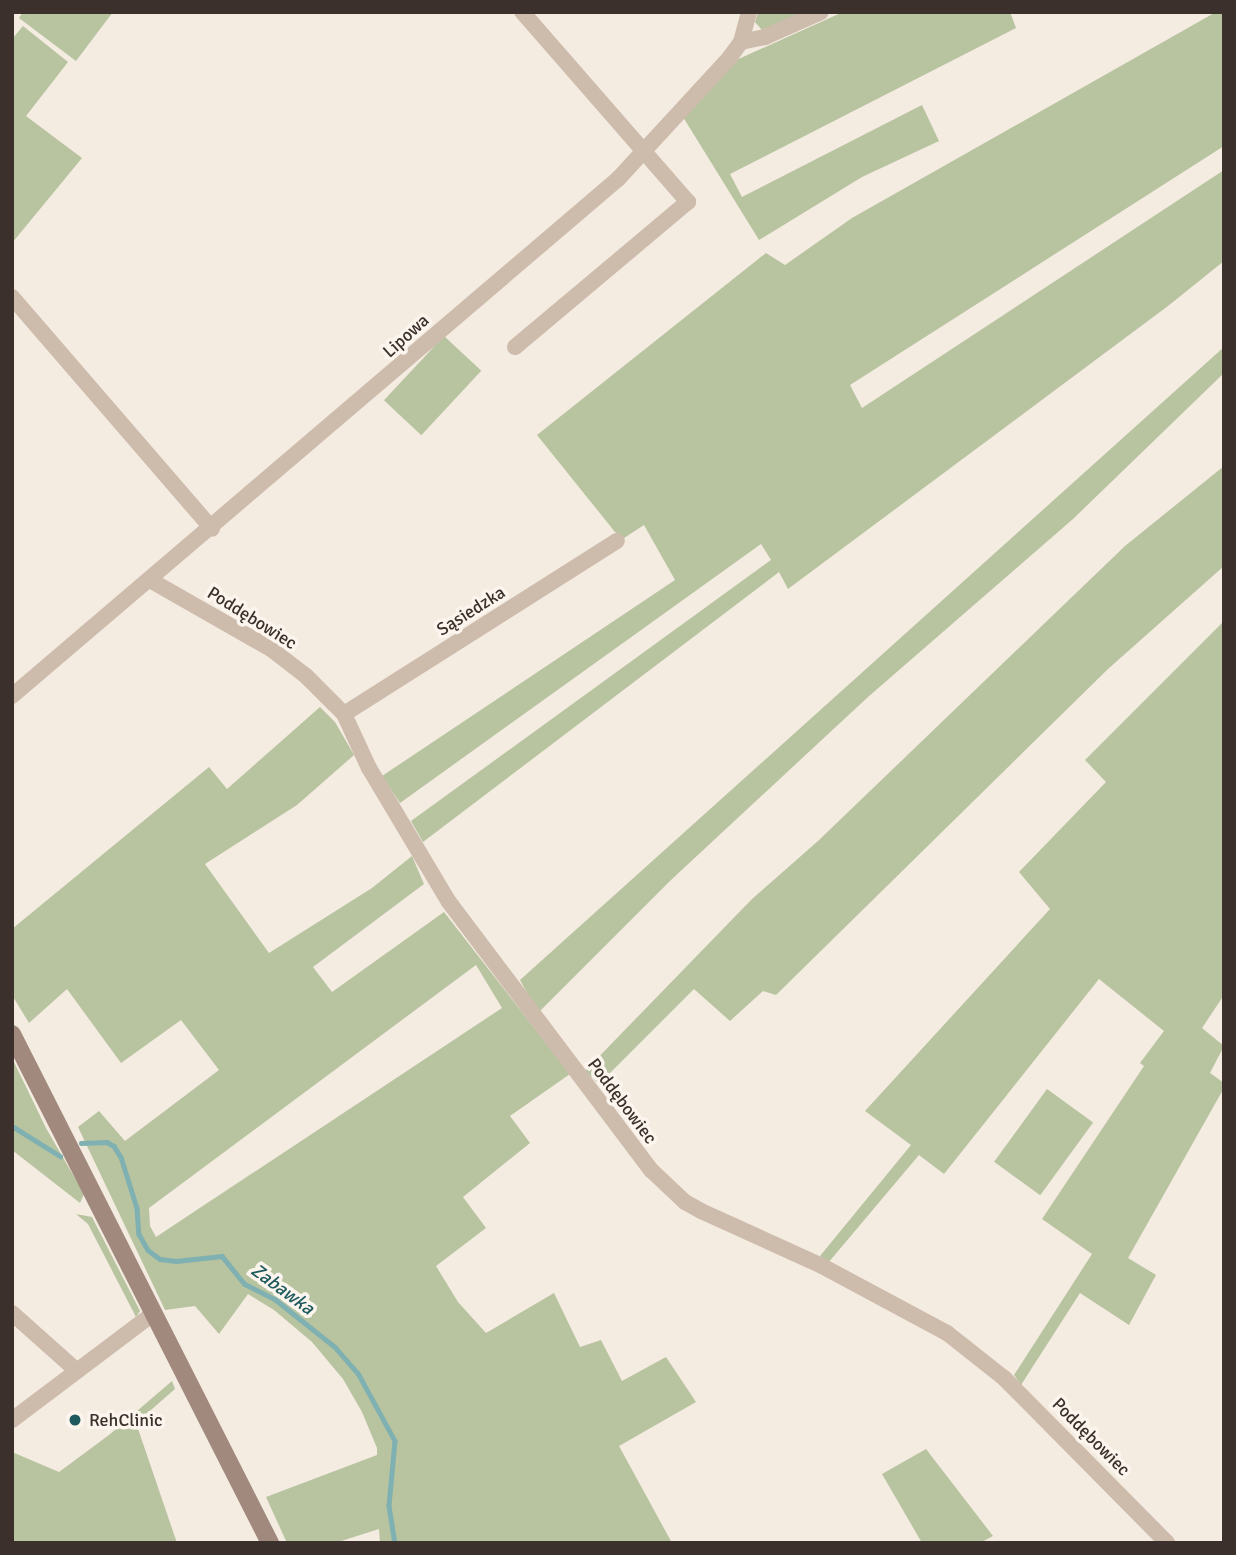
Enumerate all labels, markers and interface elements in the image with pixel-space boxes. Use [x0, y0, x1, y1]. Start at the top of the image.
street label: Lipowa [378, 310, 434, 362]
street label: Poddębowiec [203, 582, 301, 654]
street label: Sąsiedzka [433, 582, 509, 640]
street label: Poddębowiec [583, 1054, 661, 1148]
water label: Zabawka [246, 1260, 318, 1320]
street label: Poddębowiec [1047, 1393, 1135, 1481]
place label: RehClinic [89, 1409, 163, 1431]
marker: RehClinic [67, 1412, 83, 1428]

